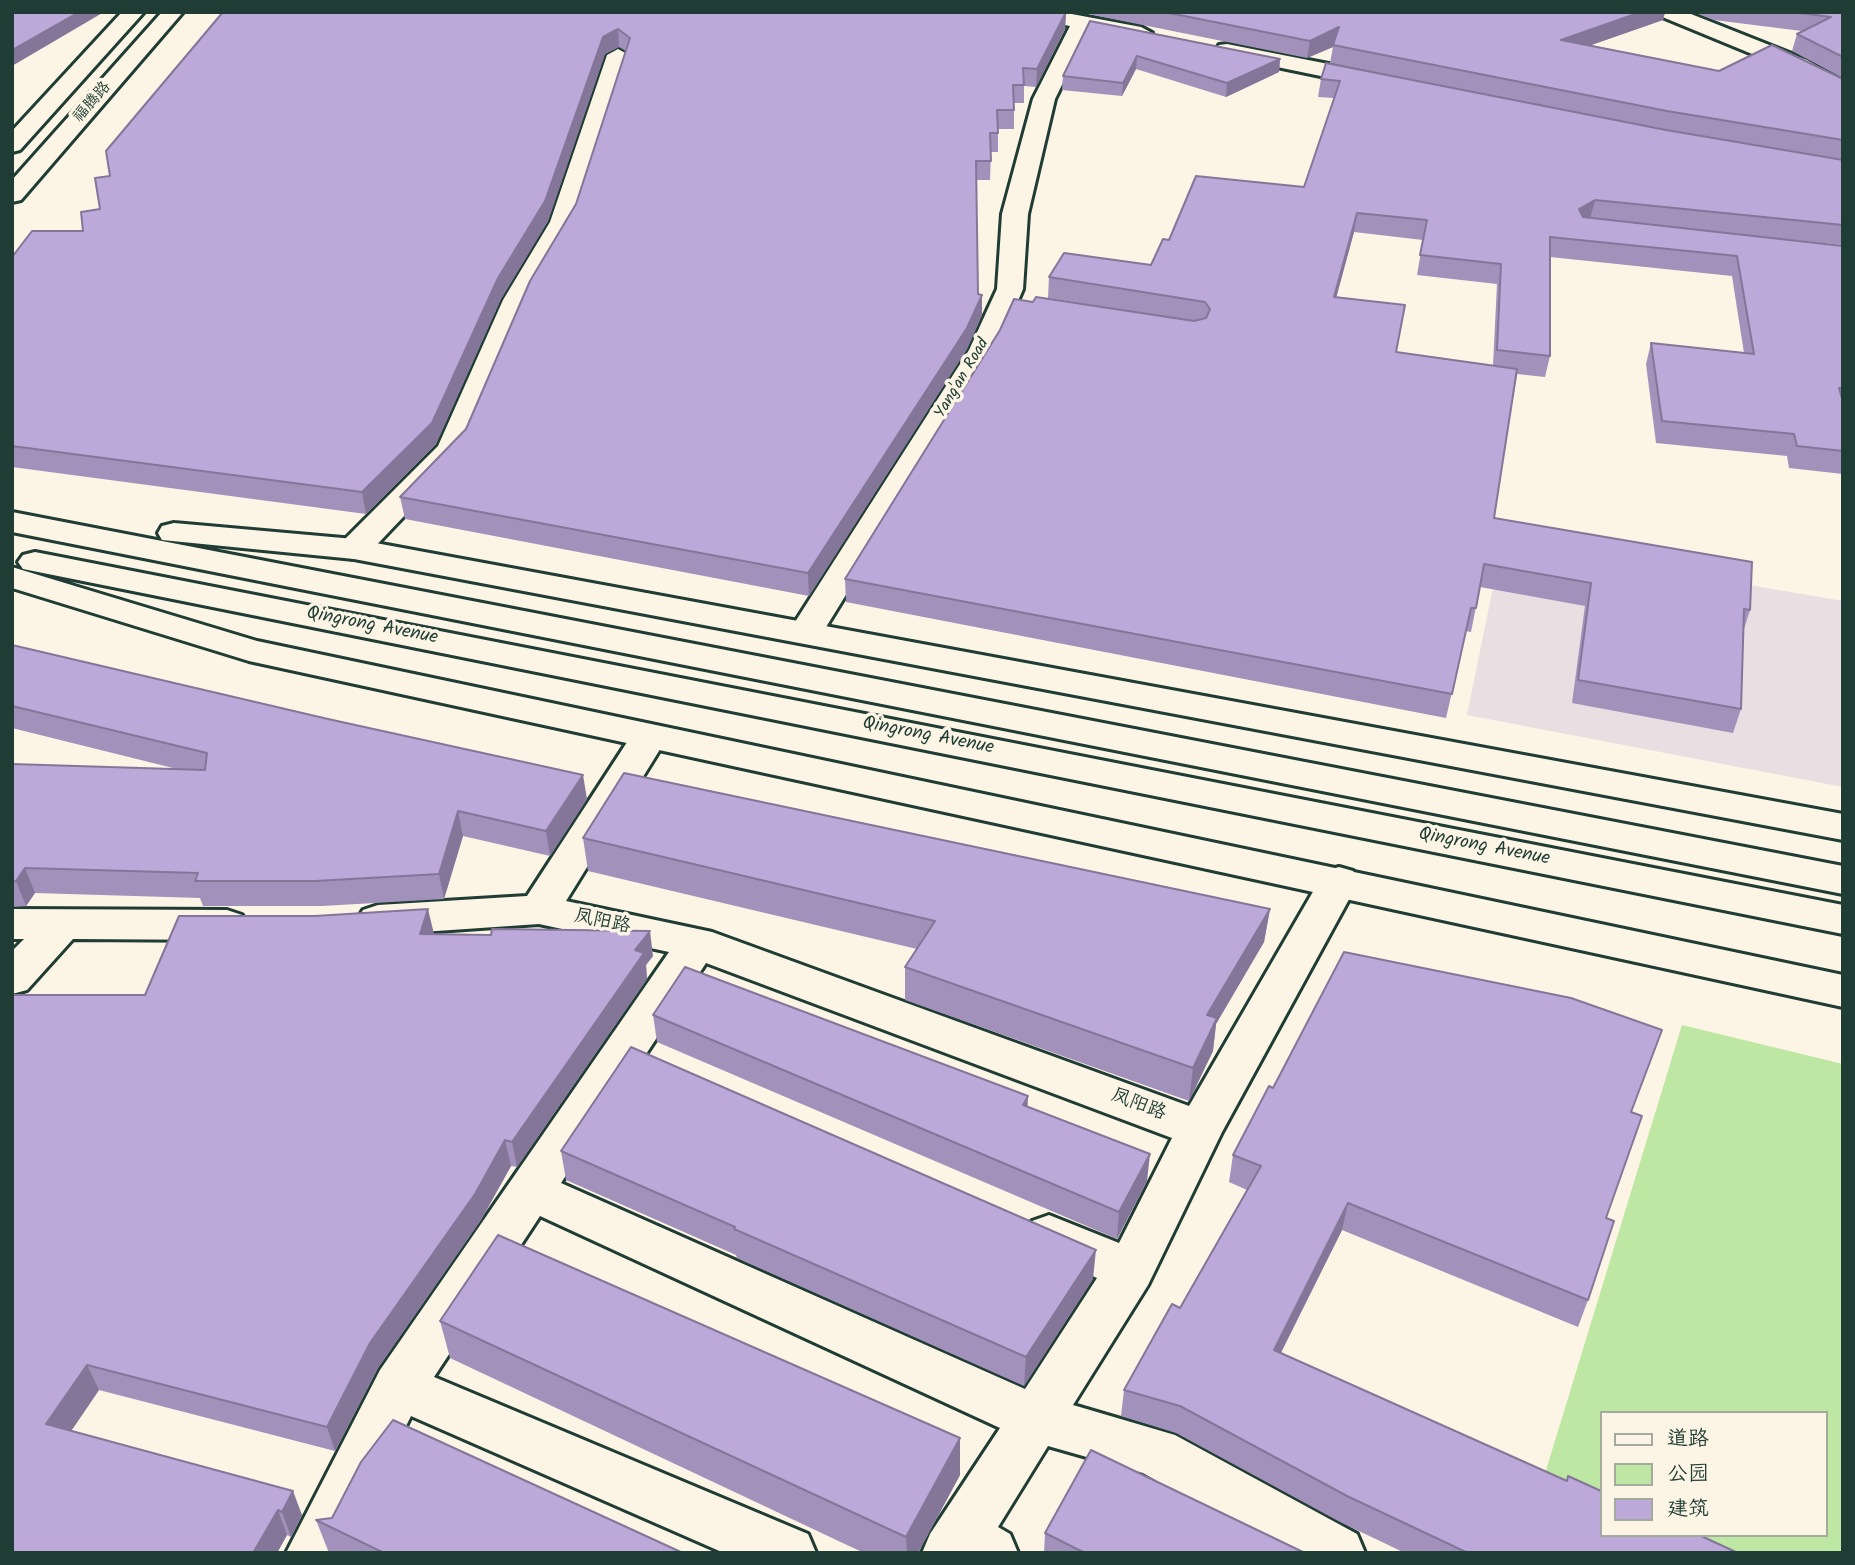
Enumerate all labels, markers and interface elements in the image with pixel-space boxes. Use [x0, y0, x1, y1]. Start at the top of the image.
street label: 福腾路 [70, 79, 116, 127]
street label: Yang'an Road [932, 336, 994, 422]
street label: Qingrong Avenue [304, 603, 440, 651]
street label: Qingrong Avenue [860, 713, 996, 761]
street label: Qingrong Avenue [1416, 824, 1552, 872]
street label: 凤阳路 [572, 906, 632, 940]
street label: 凤阳路 [1107, 1085, 1169, 1127]
legend [1600, 1411, 1827, 1537]
text: 道路 [1667, 1423, 1709, 1456]
text: 公园 [1667, 1458, 1709, 1491]
text: 建筑 [1667, 1493, 1709, 1526]

